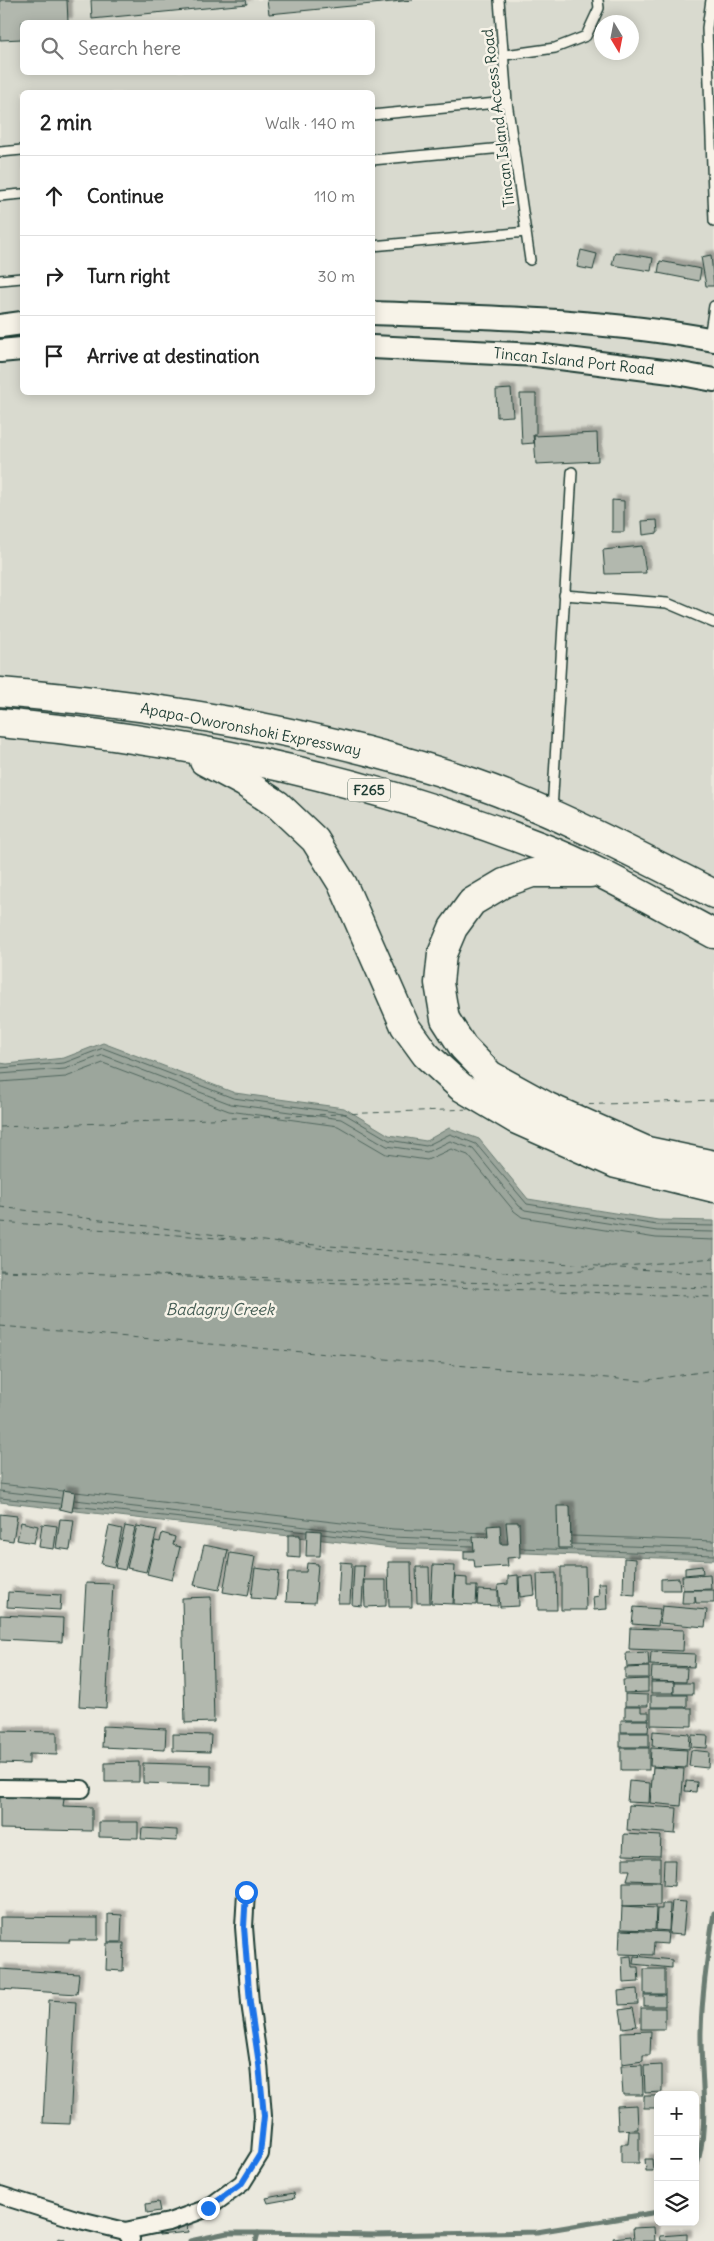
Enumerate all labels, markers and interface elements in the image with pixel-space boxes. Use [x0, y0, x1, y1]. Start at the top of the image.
north arrow [594, 15, 639, 60]
search box [20, 20, 375, 75]
street label: Tincan Island Access Road [478, 28, 518, 208]
icon: search [38, 34, 66, 62]
text: Search here [78, 36, 181, 60]
text: 2 min [40, 109, 92, 136]
text: Walk · 140 m [265, 113, 355, 133]
icon: ahead [40, 182, 68, 210]
text: Continue [87, 184, 164, 208]
text: 110 m [314, 186, 355, 206]
icon: right [40, 262, 68, 290]
text: Turn right [87, 264, 170, 288]
text: 30 m [318, 266, 355, 286]
icon: arrive [40, 342, 68, 370]
street label: Tincan Island Port Road [493, 343, 656, 379]
text: Arrive at destination [87, 344, 260, 368]
street label: Apapa-Oworonshoki Expressway [139, 698, 363, 760]
road number: F265 [348, 778, 390, 802]
water label: Badagry Creek [166, 1299, 276, 1319]
route start [235, 1881, 258, 1904]
map controls [654, 2091, 699, 2226]
button: + [654, 2091, 699, 2136]
button: − [654, 2136, 699, 2181]
button: layers [654, 2181, 699, 2226]
route end [197, 2197, 220, 2220]

